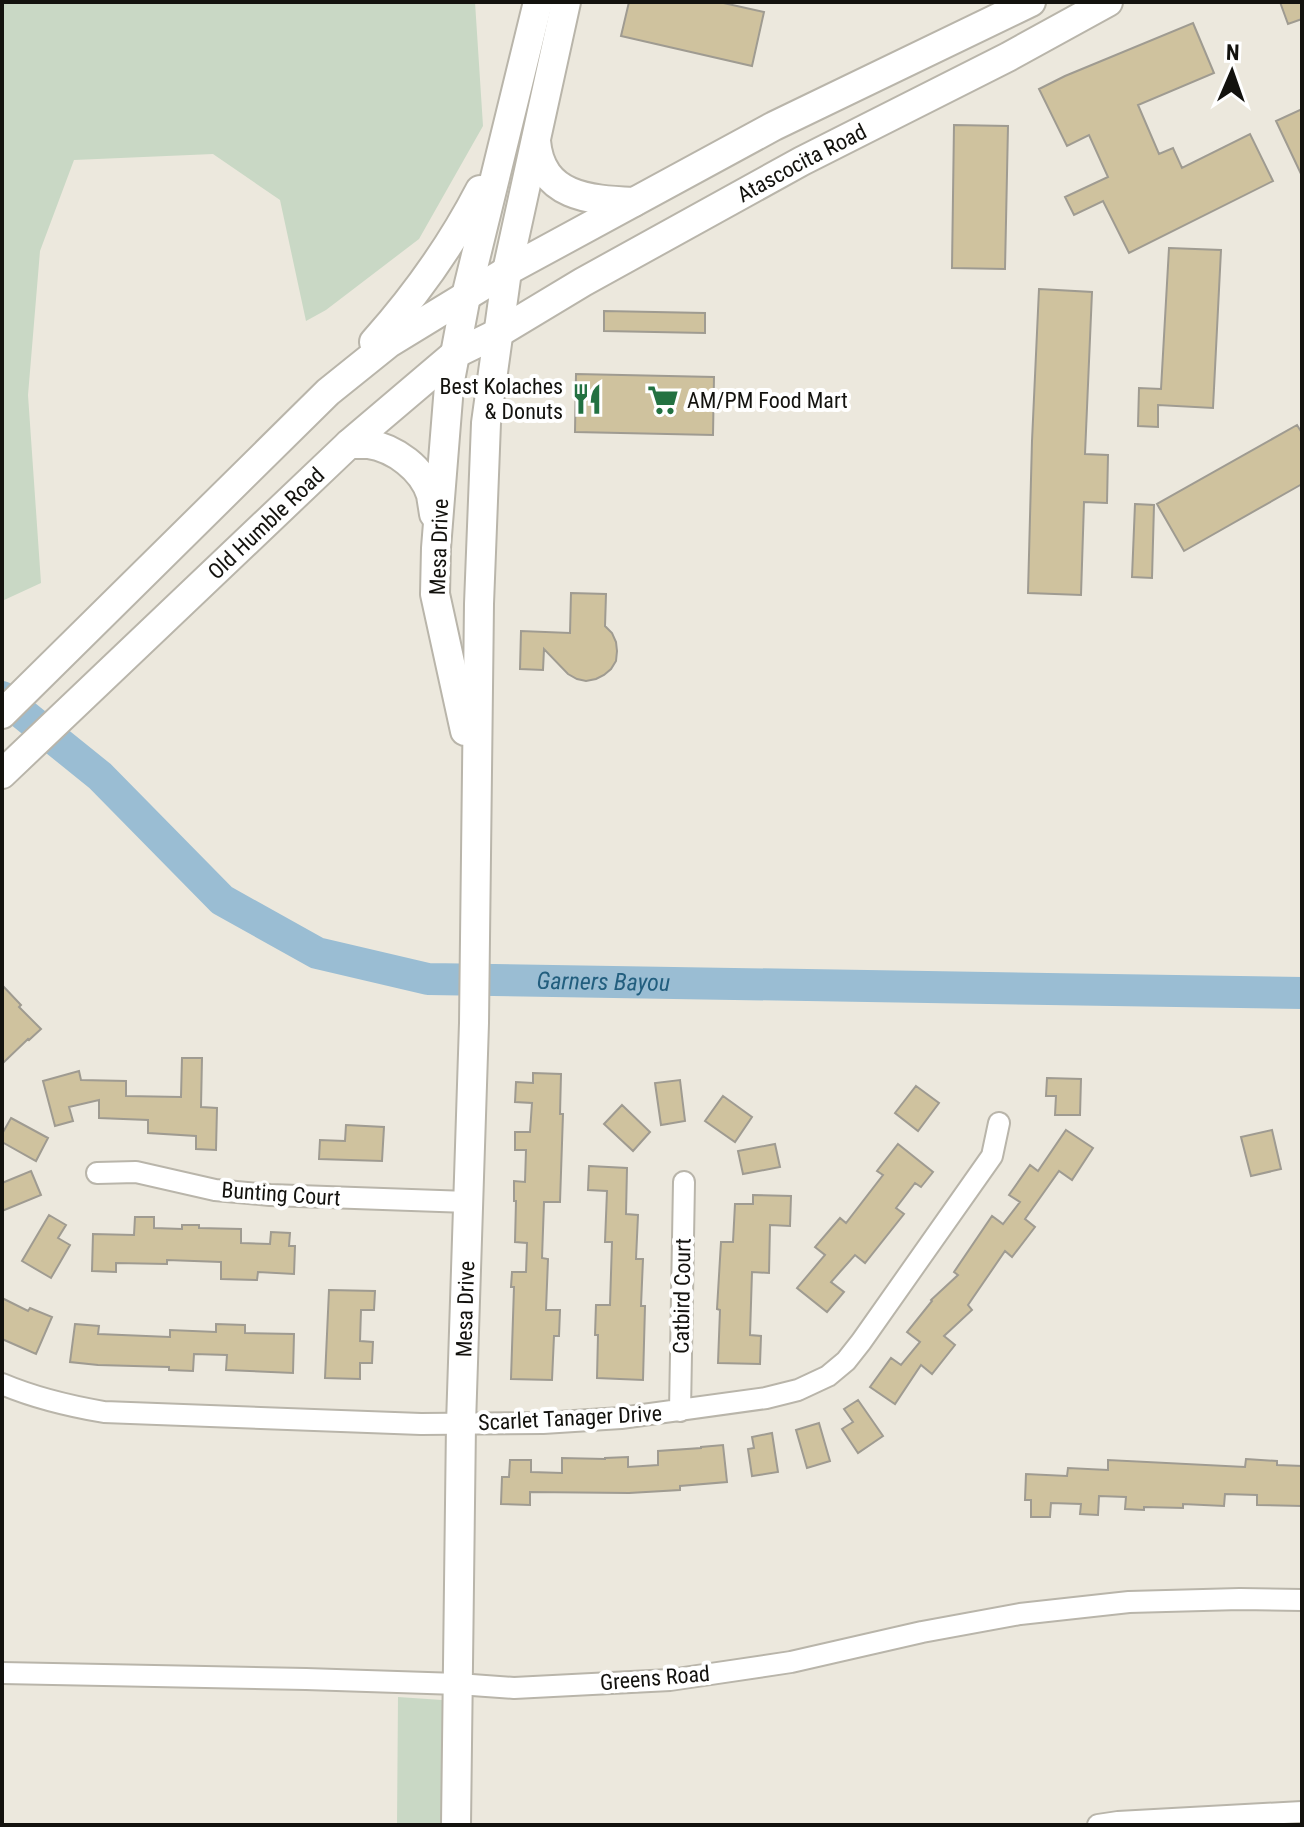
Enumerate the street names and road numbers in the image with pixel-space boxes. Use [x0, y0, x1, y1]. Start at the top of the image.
street label: Atascocita Road [733, 118, 870, 207]
street label: Old Humble Road [203, 462, 329, 584]
street label: Mesa Drive [425, 498, 453, 596]
street label: Bunting Court [221, 1177, 341, 1211]
street label: Catbird Court [668, 1238, 696, 1354]
street label: Mesa Drive [451, 1260, 479, 1358]
street label: Scarlet Tanager Drive [477, 1401, 663, 1435]
street label: Greens Road [599, 1661, 711, 1695]

